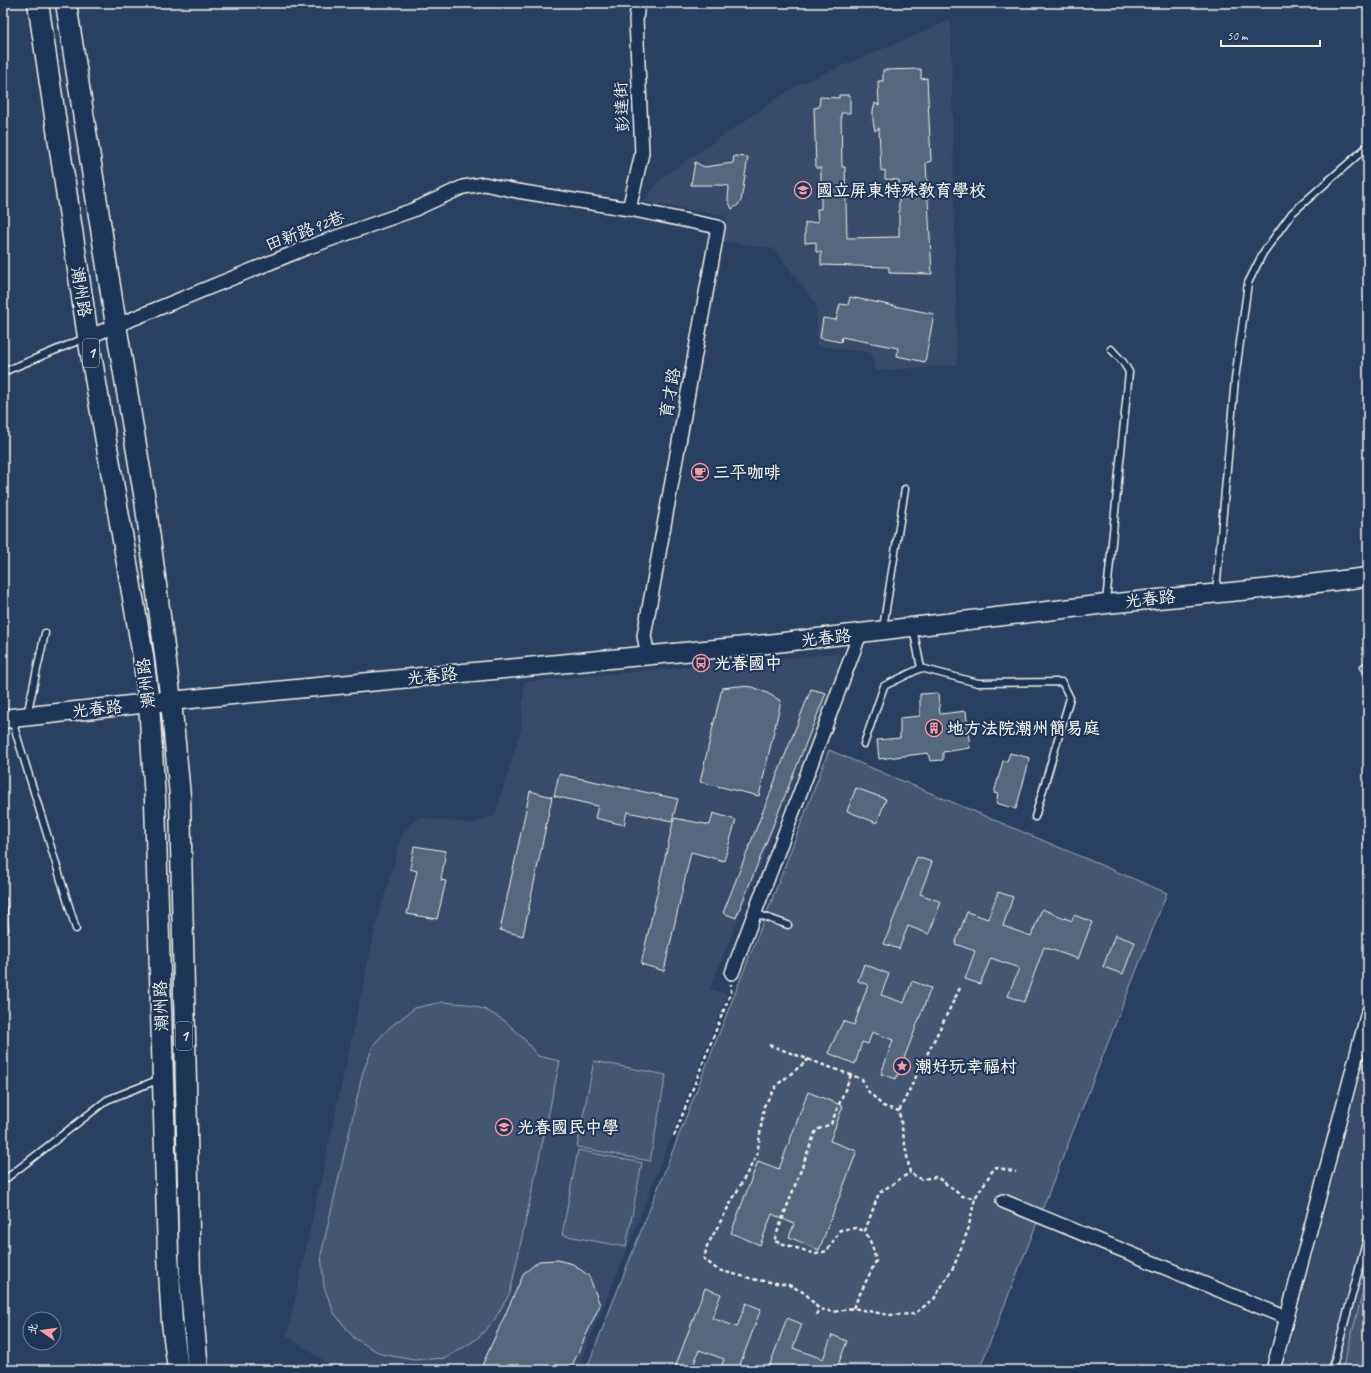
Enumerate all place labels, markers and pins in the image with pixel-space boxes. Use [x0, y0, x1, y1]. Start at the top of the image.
school or university icon: 國立屏東特殊教育學校 [793, 180, 813, 200]
place label: 國立屏東特殊教育學校 [816, 180, 986, 201]
cafe icon: 三平咖啡 [690, 462, 710, 482]
place label: 三平咖啡 [713, 462, 781, 483]
bus stop icon: 光春國中 [691, 653, 711, 673]
place label: 光春國中 [714, 653, 782, 674]
building icon: 地方法院潮州簡易庭 [924, 718, 944, 738]
place label: 地方法院潮州簡易庭 [947, 718, 1100, 739]
place icon: 潮好玩幸福村 [892, 1056, 912, 1076]
place label: 潮好玩幸福村 [915, 1056, 1017, 1077]
school or university icon: 光春國民中學 [494, 1117, 514, 1137]
place label: 光春國民中學 [517, 1117, 619, 1138]

